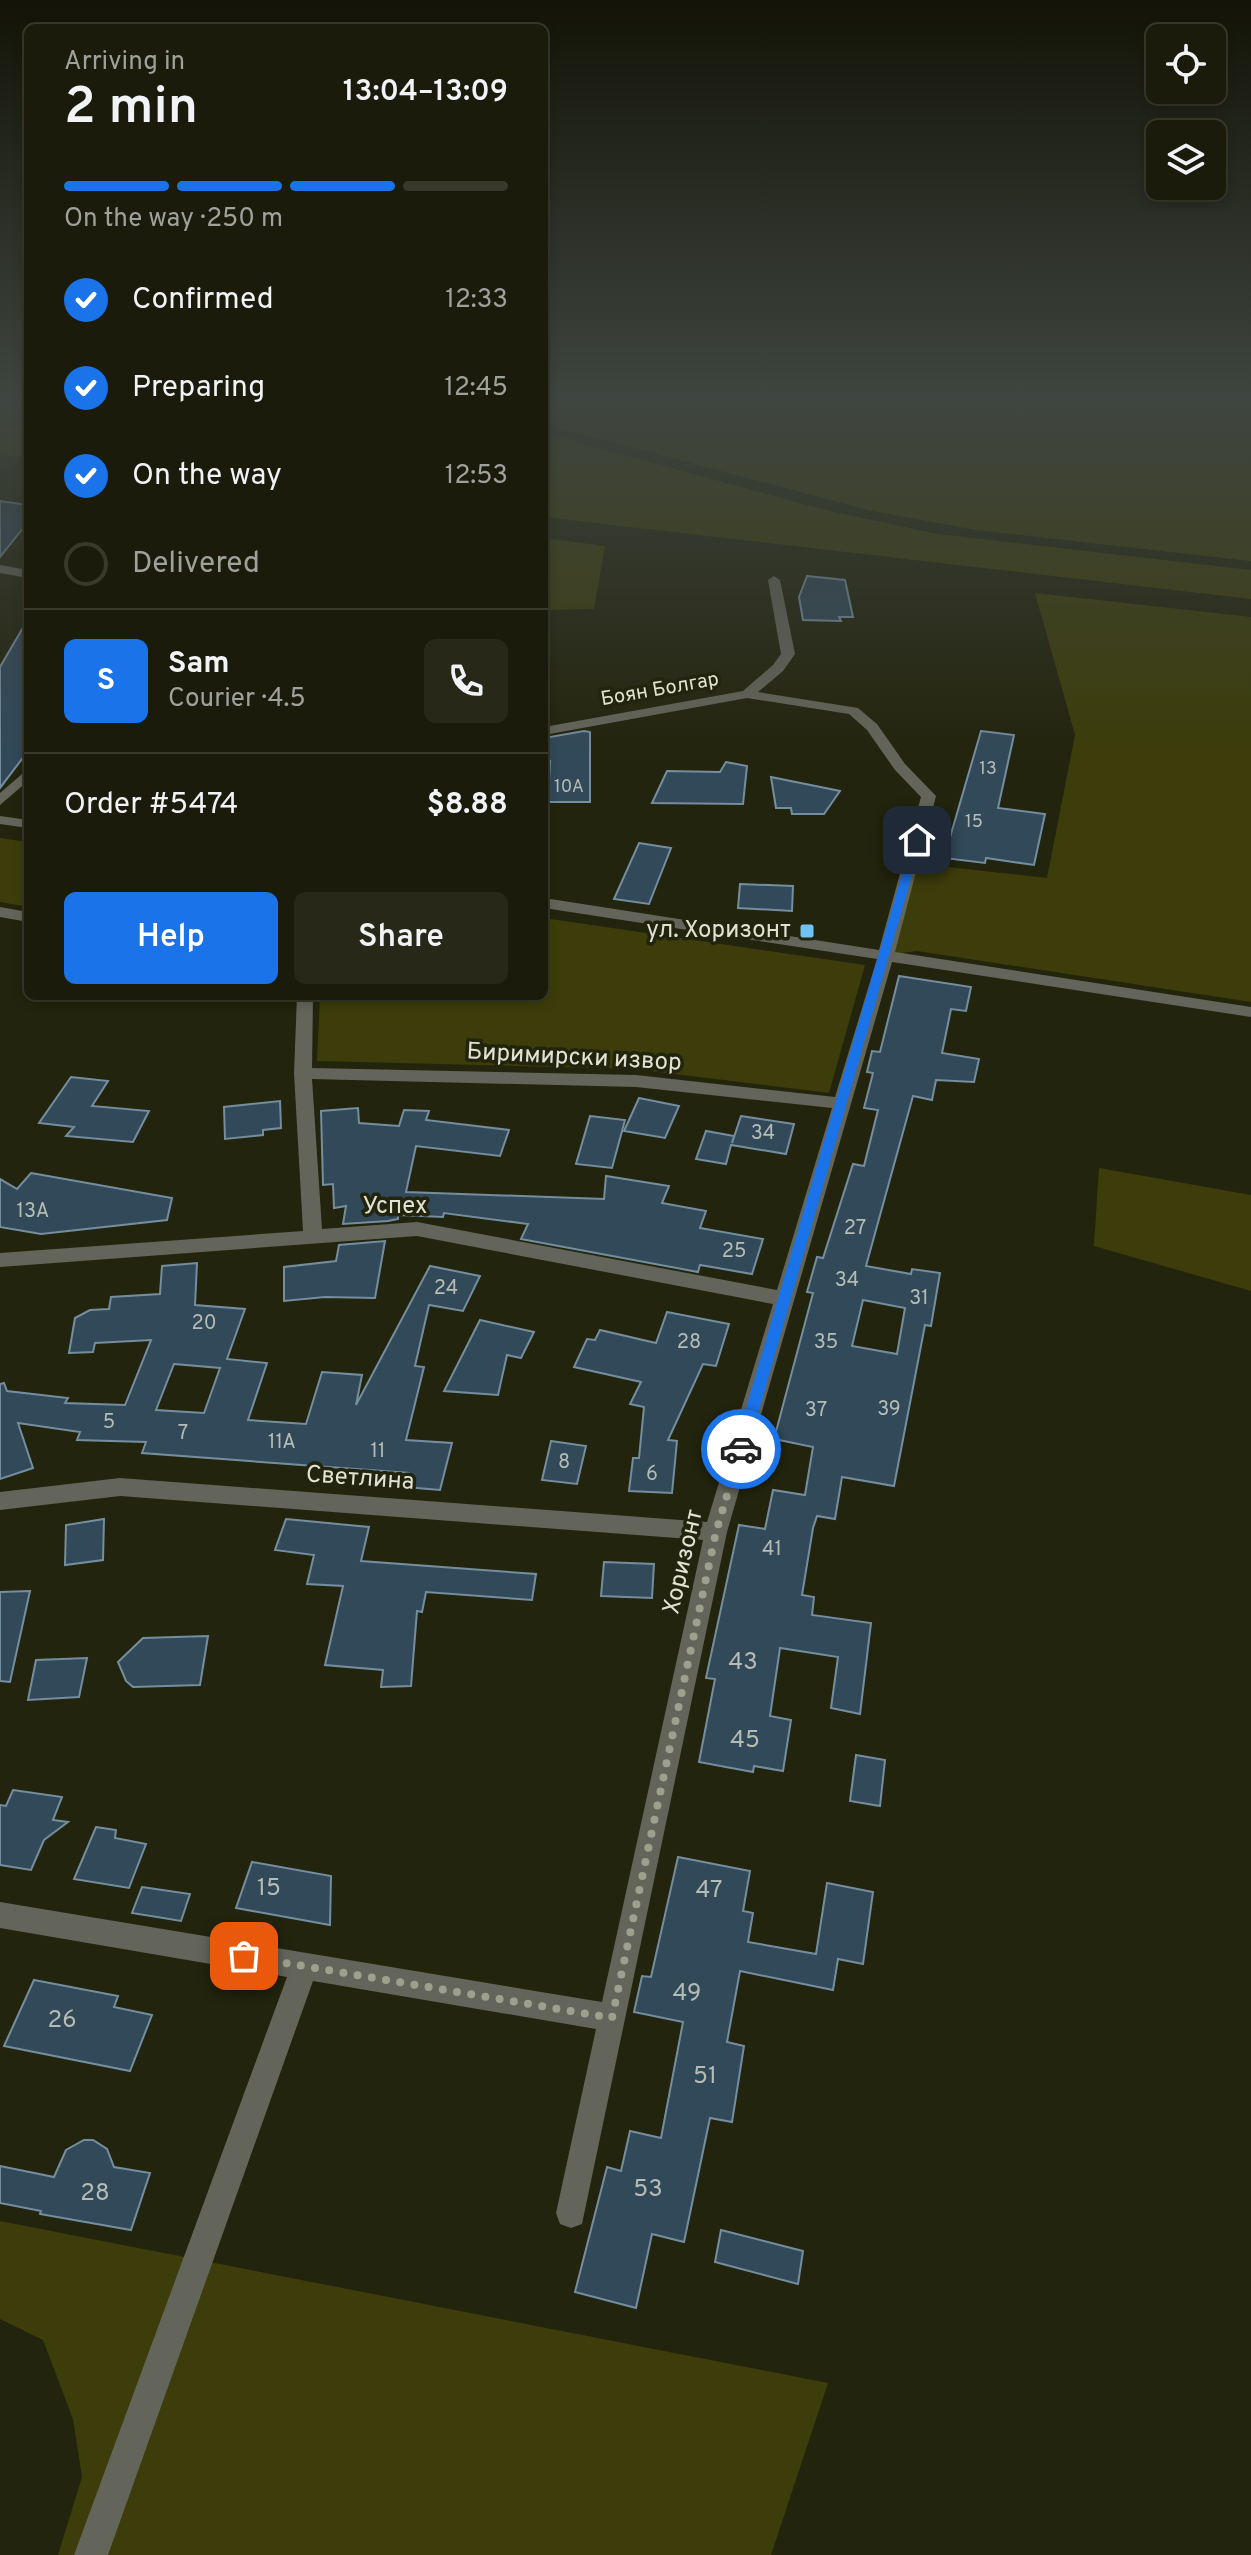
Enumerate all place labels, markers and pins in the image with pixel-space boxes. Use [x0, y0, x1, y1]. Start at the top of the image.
pin [883, 806, 951, 874]
place label: ул. Хоризонт [646, 916, 791, 946]
marker: ул. Хоризонт [798, 922, 816, 940]
pin [210, 1922, 278, 1990]

